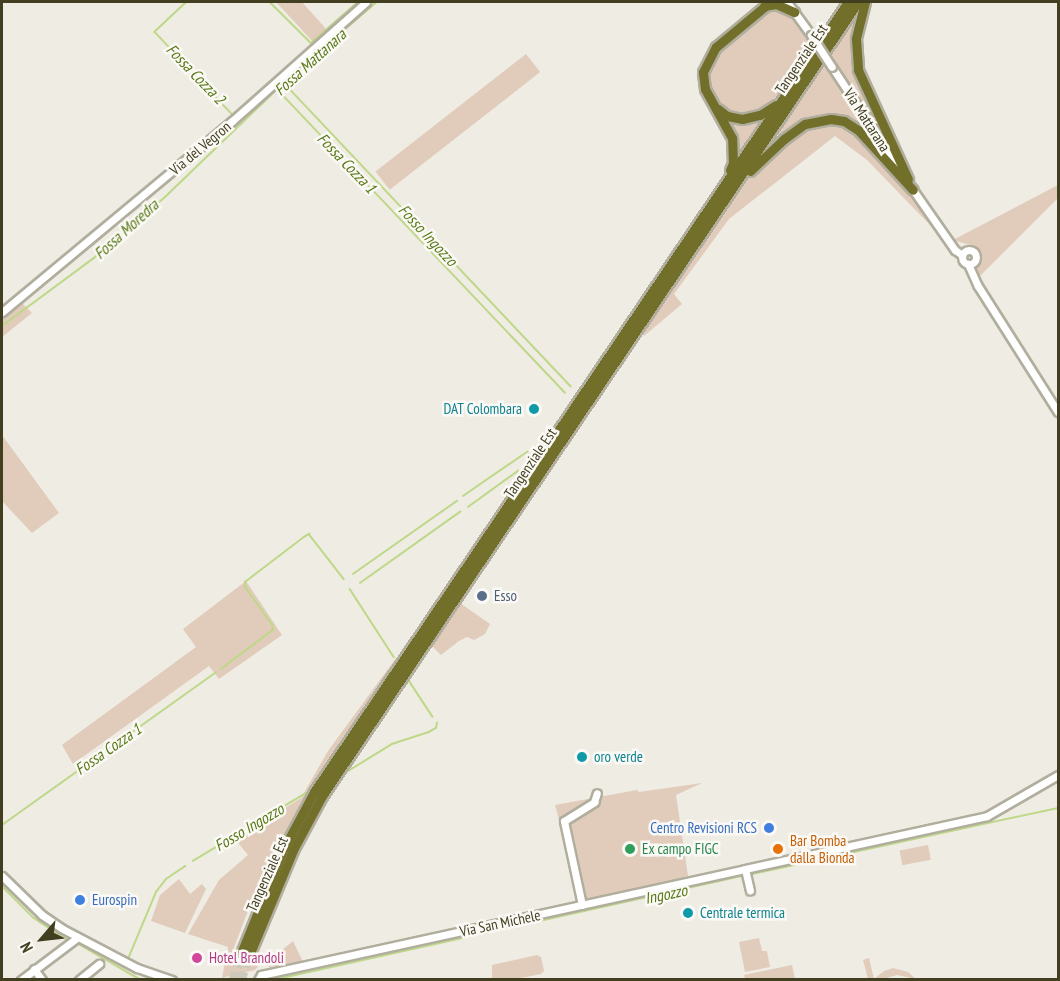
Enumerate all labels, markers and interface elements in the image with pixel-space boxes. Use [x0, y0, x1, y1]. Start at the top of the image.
street label: Tangenziale Est [771, 21, 831, 97]
water label: Fossa Mattanara [270, 25, 350, 99]
water label: Fossa Cozza 2 [163, 40, 229, 108]
street label: Via Mattarana [840, 85, 894, 155]
street label: Via del Vegron [166, 117, 234, 179]
water label: Fossa Cozza 1 [314, 129, 380, 197]
water label: Fossa Moredra [90, 195, 162, 263]
water label: Fosso Ingozzo [395, 200, 461, 270]
place label: DAT Colombara [443, 400, 522, 418]
marker: DAT Colombara [527, 402, 541, 416]
street label: Tangenziale Est [500, 425, 560, 501]
place label: Esso [494, 587, 517, 605]
marker: Esso [475, 589, 489, 603]
water label: Fossa Cozza 1 [71, 719, 145, 779]
place label: oro verde [594, 748, 643, 766]
marker: oro verde [575, 750, 589, 764]
water label: Fosso Ingozzo [211, 799, 287, 855]
place label: Centro Revisioni RCS [650, 819, 757, 837]
marker: Centro Revisioni RCS [762, 821, 776, 835]
place label: Bar Bomba dalla Bionda [790, 831, 855, 866]
street label: Tangenziale Est [242, 834, 292, 914]
place label: Ex campo FIGC [642, 840, 719, 858]
marker: Ex campo FIGC [623, 842, 637, 856]
marker: Bar Bomba dalla Bionda [771, 842, 785, 856]
water label: Ingozzo [643, 880, 689, 908]
place label: Eurospin [92, 891, 137, 909]
marker: Eurospin [73, 893, 87, 907]
place label: Centrale termica [700, 904, 785, 922]
street label: Via San Michele [458, 906, 542, 940]
marker: Centrale termica [681, 906, 695, 920]
north arrow [12, 909, 72, 969]
text: N [15, 939, 37, 956]
place label: Hotel Brandoli [209, 949, 284, 967]
marker: Hotel Brandoli [190, 951, 204, 965]

